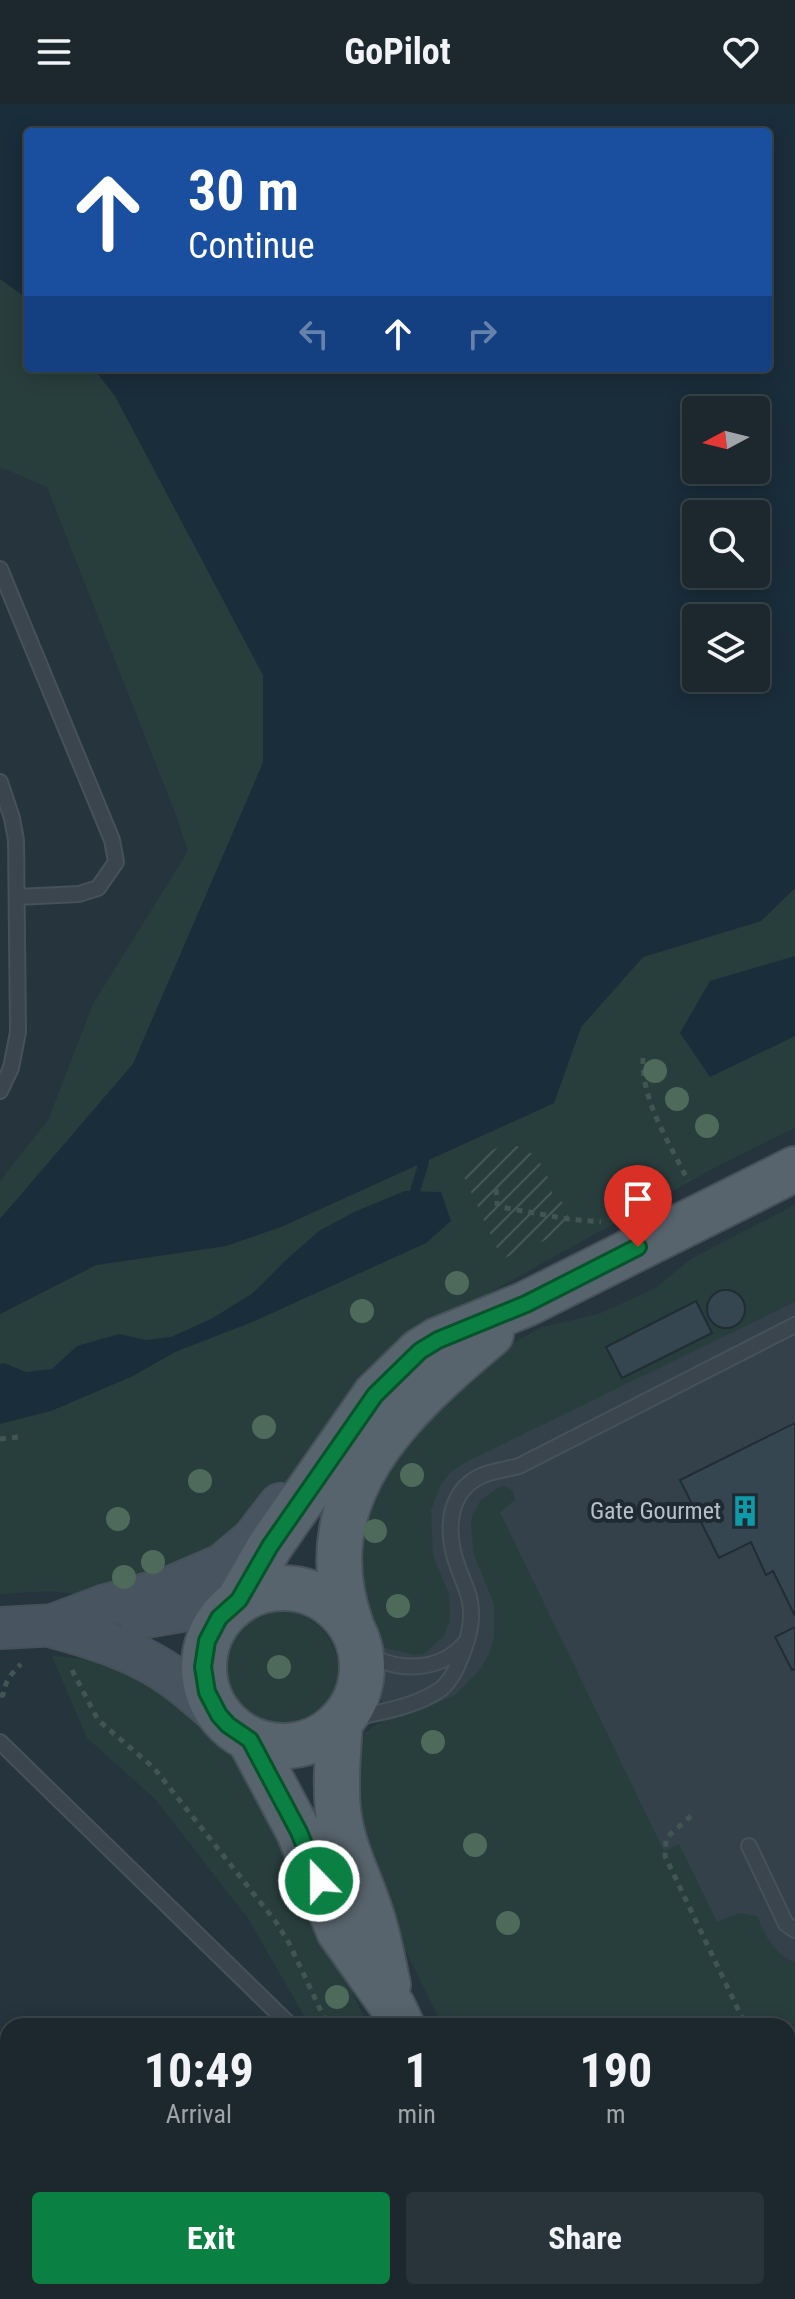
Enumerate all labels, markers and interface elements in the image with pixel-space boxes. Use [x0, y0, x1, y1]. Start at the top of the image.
icon: menu [32, 30, 76, 74]
icon: heart [719, 30, 763, 74]
text: GoPilot [344, 31, 451, 73]
text: 30 m [188, 158, 299, 224]
icon: ahead [56, 160, 160, 264]
text: Continue [188, 225, 315, 267]
icon: left [292, 312, 336, 356]
icon: ahead [376, 312, 420, 356]
icon: right [460, 312, 504, 356]
north arrow [682, 396, 770, 484]
map controls [682, 396, 770, 692]
button: search [682, 500, 770, 588]
button: layers [682, 604, 770, 692]
pin [604, 1165, 672, 1247]
icon: arrive [616, 1177, 660, 1221]
building icon: Gate Gourmet [728, 1494, 762, 1528]
place label: Gate Gourmet [590, 1497, 721, 1525]
position arrow [277, 1839, 361, 1923]
text: 10:49 [144, 2042, 254, 2099]
text: 1 [405, 2042, 429, 2099]
text: 190 [579, 2042, 652, 2099]
text: Arrival [166, 2099, 232, 2129]
text: min [398, 2099, 436, 2129]
text: m [606, 2099, 626, 2129]
button: Exit [32, 2192, 390, 2284]
button: Share [406, 2192, 764, 2284]

